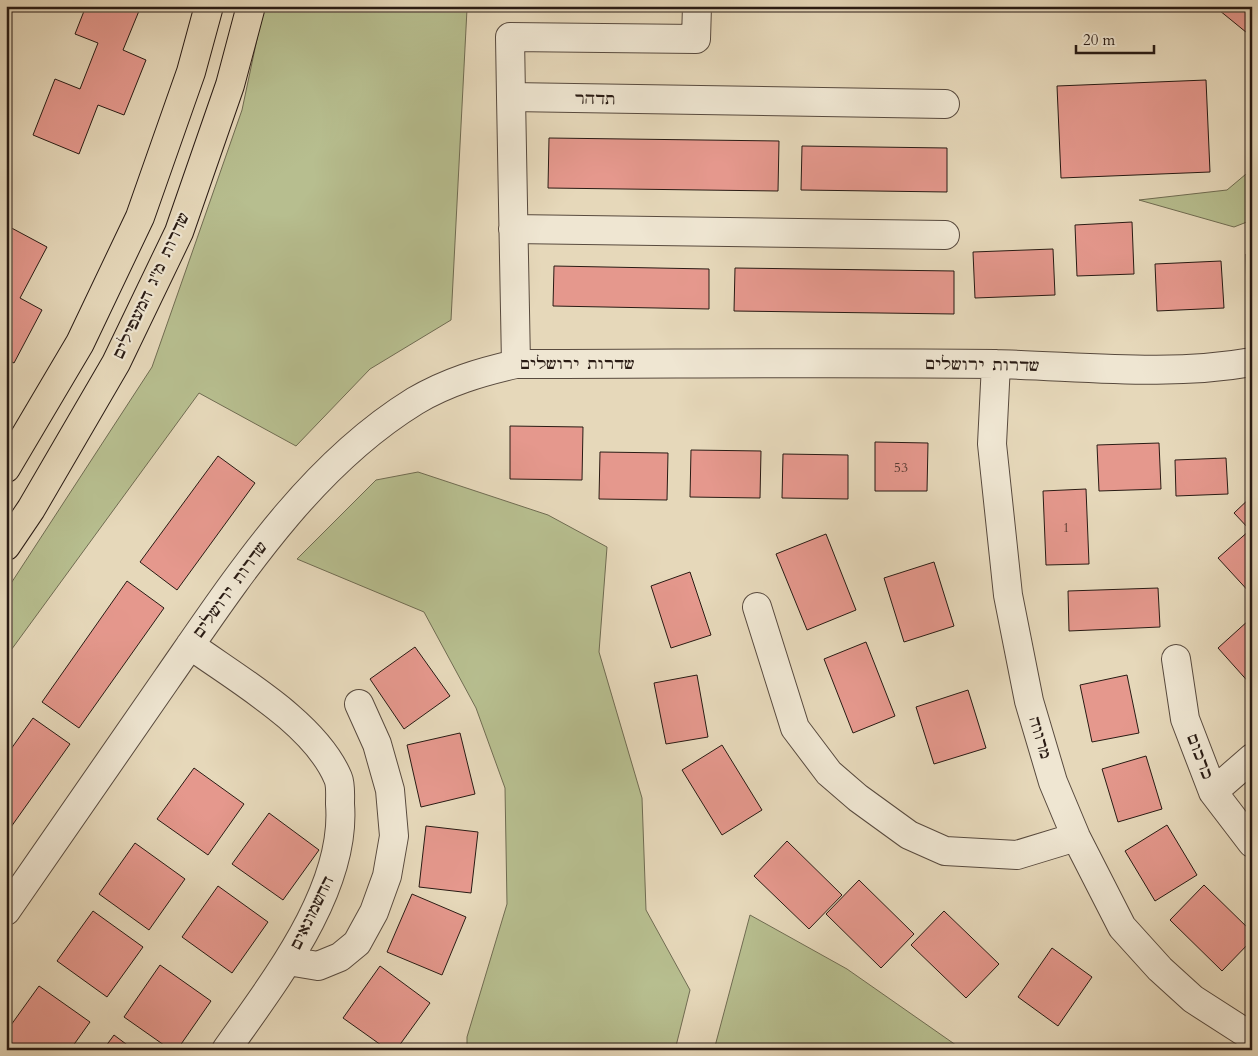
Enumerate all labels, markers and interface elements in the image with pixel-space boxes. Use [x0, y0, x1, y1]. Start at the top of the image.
scale bar [1076, 22, 1153, 54]
text: 20 m [1083, 30, 1115, 50]
street label: תדהר [574, 88, 616, 110]
street label: שדרות מ"ג המעפילים [107, 209, 195, 363]
street label: שדרות ירושלים [520, 353, 634, 375]
street label: שדרות ירושלים [924, 353, 1040, 377]
house number: 53 [894, 458, 908, 477]
house number: 1 [1062, 518, 1070, 537]
street label: שדרות ירושלים [187, 537, 273, 643]
street label: מרווה [1023, 714, 1057, 762]
street label: כרכום [1181, 731, 1219, 783]
street label: החשמונאים [285, 872, 339, 954]

